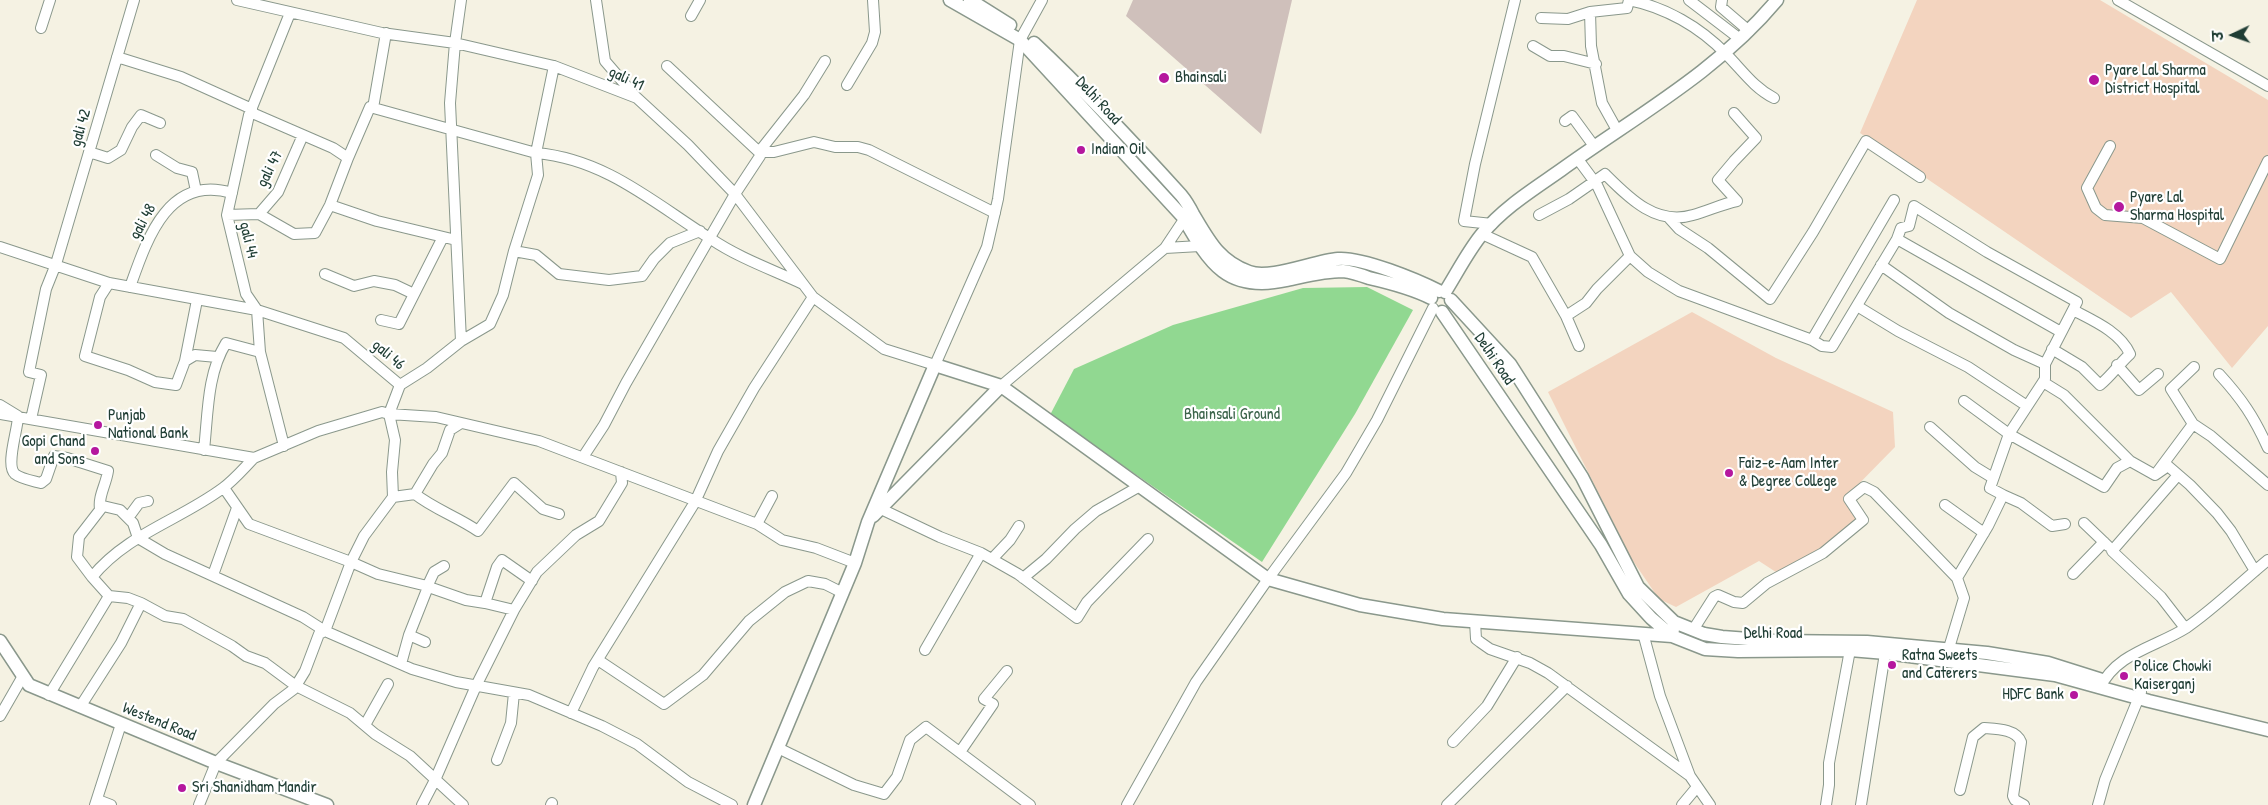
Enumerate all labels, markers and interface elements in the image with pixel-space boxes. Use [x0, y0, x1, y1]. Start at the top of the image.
north arrow [2208, 10, 2258, 60]
text: उ [2208, 31, 2227, 41]
place label: Pyare Lal Sharma District Hospital [2105, 61, 2206, 99]
street label: gali 41 [605, 63, 647, 95]
place label: Bhainsali [1175, 68, 1227, 88]
marker: Bhainsali [1157, 71, 1171, 85]
street label: Delhi Road [1071, 73, 1125, 129]
marker: Pyare Lal Sharma District Hospital [2087, 73, 2101, 87]
street label: gali 42 [66, 107, 96, 149]
place label: Indian Oil [1091, 140, 1146, 160]
marker: Indian Oil [1075, 144, 1087, 156]
street label: gali 47 [253, 147, 287, 191]
place label: Pyare Lal Sharma Hospital [2130, 188, 2224, 226]
marker: Pyare Lal Sharma Hospital [2112, 200, 2126, 214]
street label: gali 48 [125, 201, 161, 243]
street label: gali 44 [234, 220, 262, 260]
street label: Delhi Road [1470, 329, 1518, 389]
street label: gali 46 [368, 336, 408, 374]
park label: Bhainsali Ground [1184, 405, 1280, 425]
place label: Punjab National Bank [108, 406, 188, 444]
marker: Punjab National Bank [92, 419, 104, 431]
place label: Gopi Chand and Sons [22, 432, 85, 470]
marker: Gopi Chand and Sons [89, 445, 101, 457]
place label: Faiz-e-Aam Inter & Degree College [1739, 454, 1839, 492]
marker: Faiz-e-Aam Inter & Degree College [1723, 467, 1735, 479]
street label: Delhi Road [1744, 624, 1802, 644]
place label: Ratna Sweets and Caterers [1902, 646, 1977, 684]
place label: Police Chowki Kaiserganj [2134, 657, 2212, 695]
marker: Ratna Sweets and Caterers [1886, 659, 1898, 671]
marker: Police Chowki Kaiserganj [2118, 670, 2130, 682]
place label: HDFC Bank [2002, 685, 2064, 705]
marker: HDFC Bank [2068, 689, 2080, 701]
street label: Westend Road [119, 699, 199, 745]
place label: Sri Shanidham Mandir [192, 778, 317, 798]
marker: Sri Shanidham Mandir [176, 782, 188, 794]

